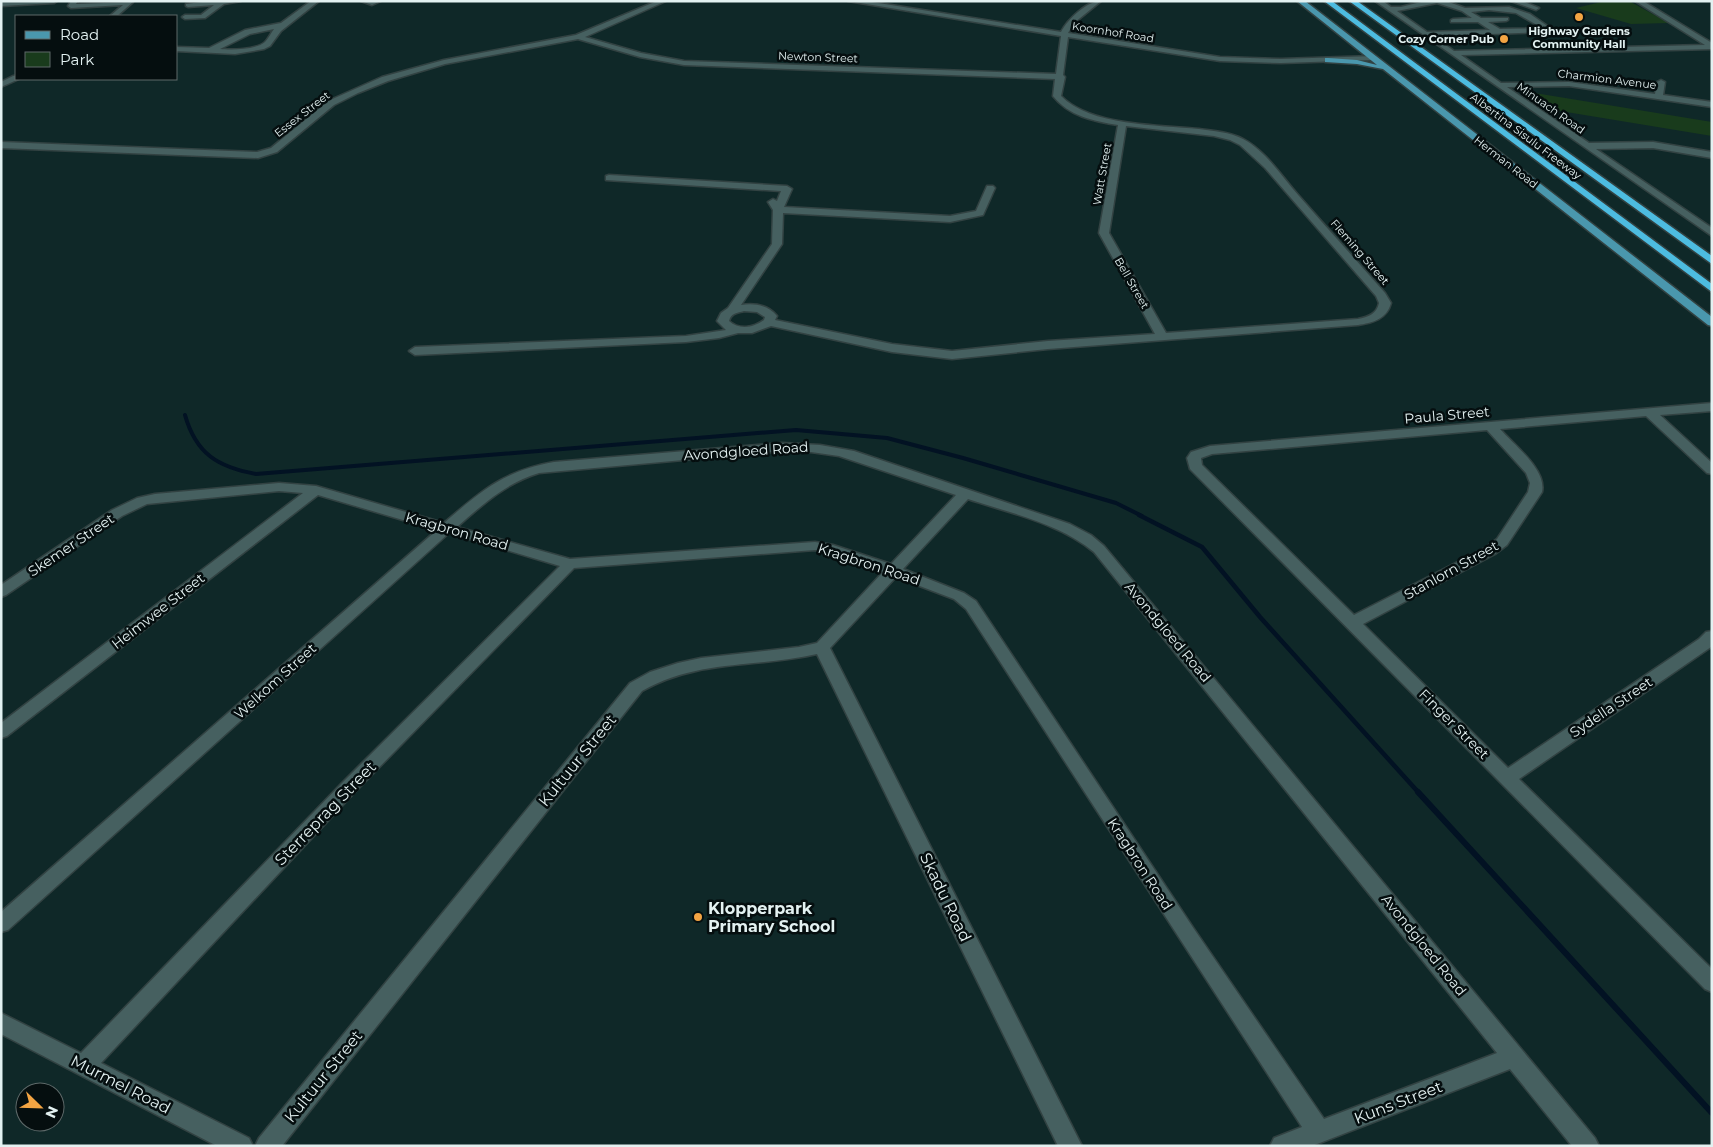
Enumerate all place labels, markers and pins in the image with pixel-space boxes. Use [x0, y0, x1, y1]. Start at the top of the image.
marker: Highway Gardens Community Hall [1573, 11, 1585, 23]
place label: Highway Gardens Community Hall [1528, 24, 1630, 51]
place label: Cozy Corner Pub [1398, 32, 1494, 46]
marker: Cozy Corner Pub [1498, 33, 1510, 45]
place label: Klopperpark Primary School [708, 899, 835, 936]
marker: Klopperpark Primary School [692, 911, 704, 923]

